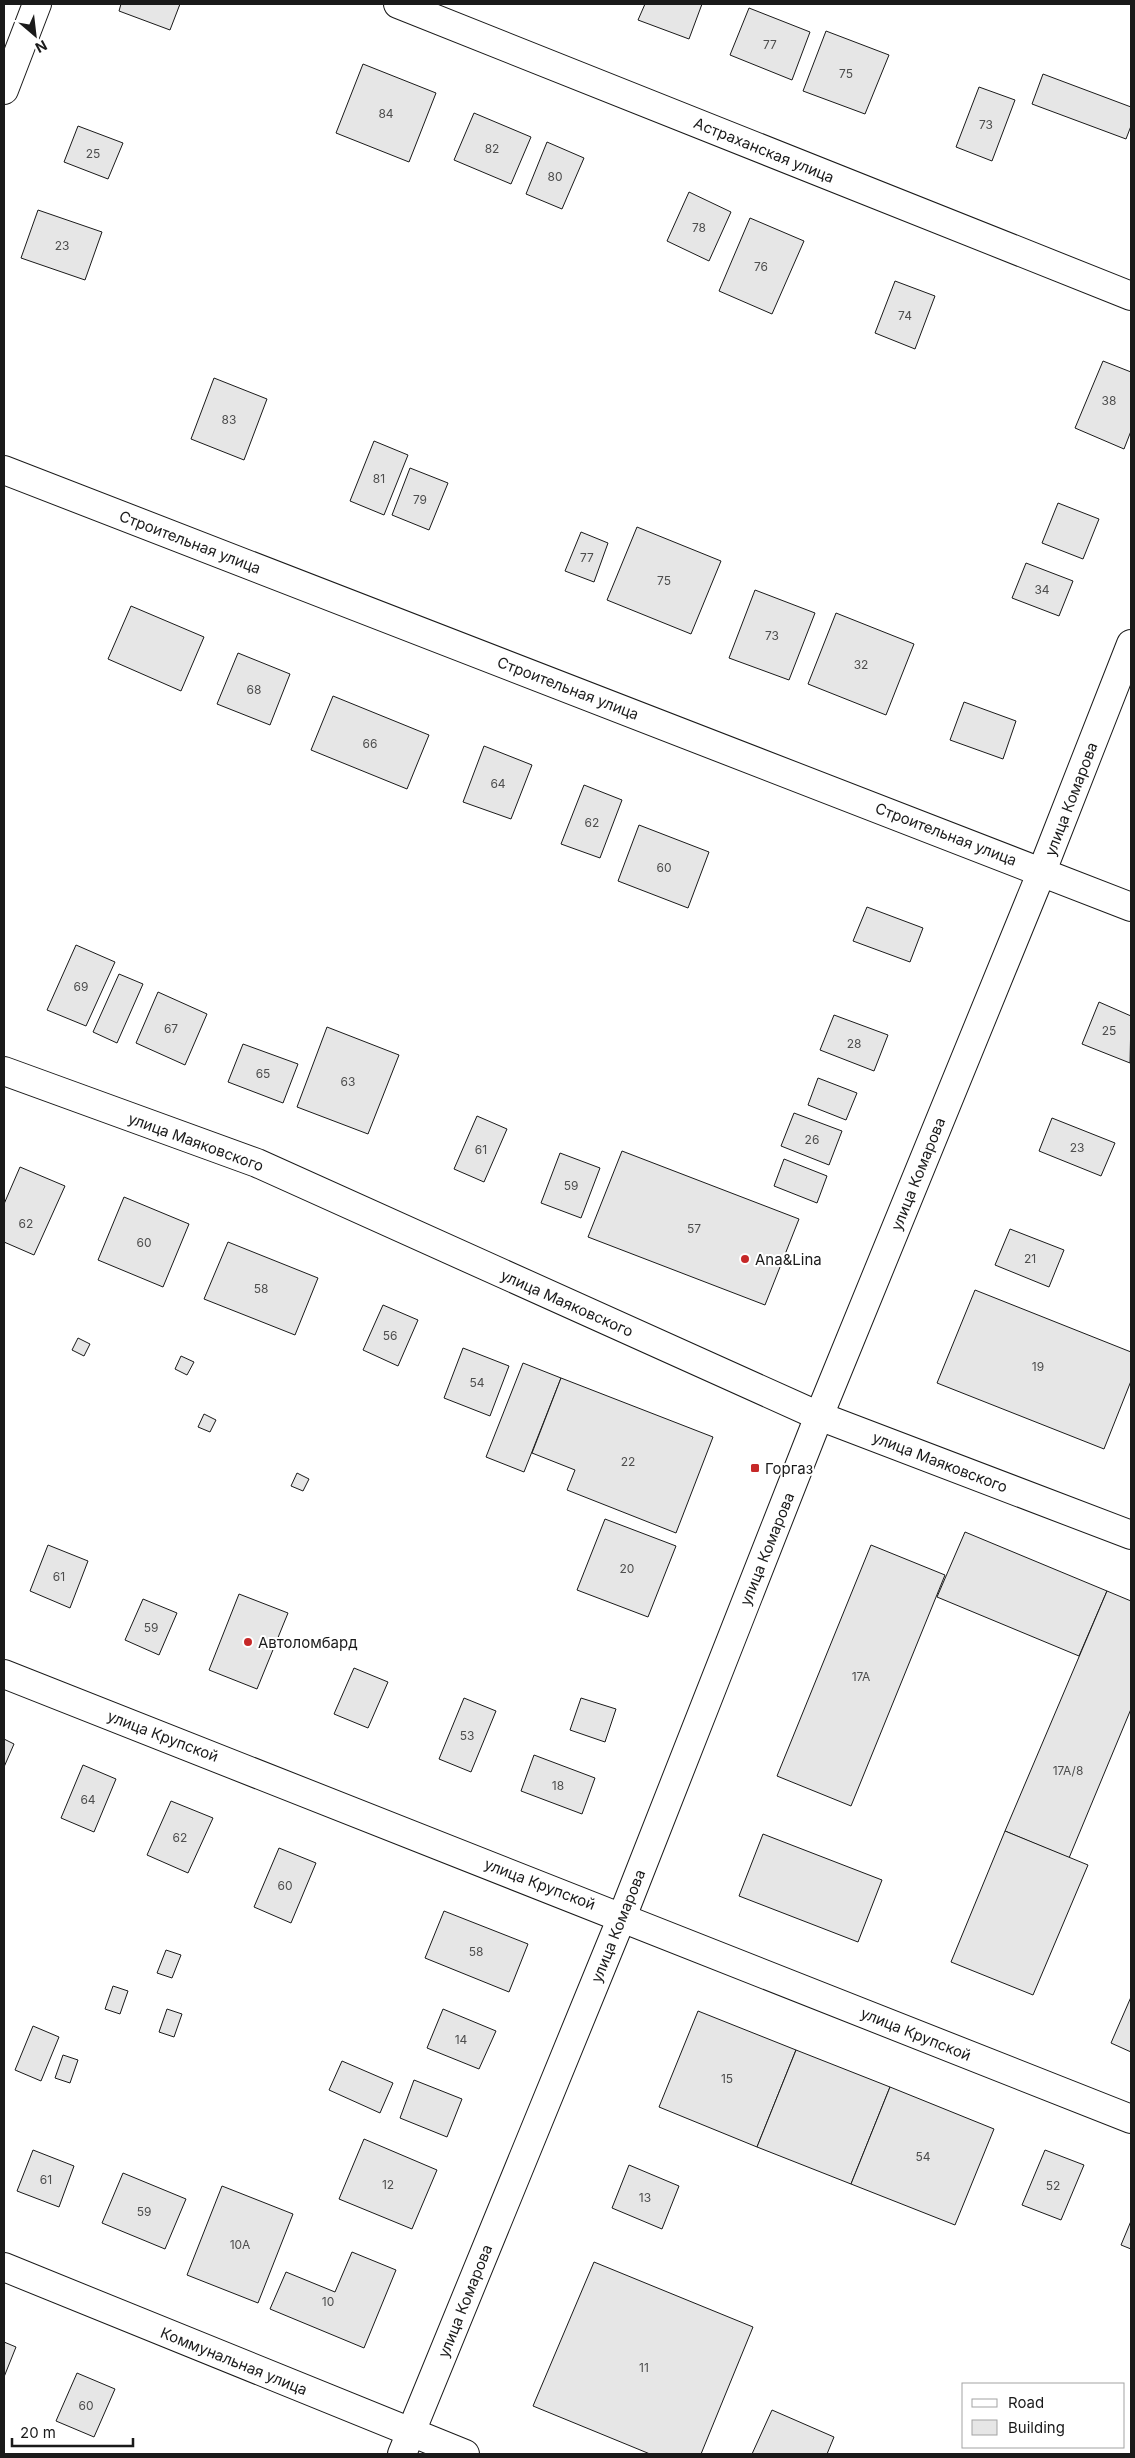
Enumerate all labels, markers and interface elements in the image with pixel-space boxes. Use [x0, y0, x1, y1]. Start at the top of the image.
north arrow [10, 10, 60, 60]
text: N [33, 37, 50, 57]
house number: 77 [763, 37, 777, 52]
house number: 75 [839, 66, 853, 81]
house number: 84 [378, 106, 394, 121]
street label: Астраханская улица [691, 113, 837, 187]
house number: 73 [979, 117, 993, 132]
house number: 82 [485, 141, 499, 156]
house number: 25 [86, 146, 100, 161]
house number: 80 [548, 169, 563, 184]
house number: 78 [692, 220, 706, 235]
house number: 23 [55, 238, 69, 253]
house number: 76 [754, 259, 768, 274]
house number: 74 [898, 308, 912, 323]
house number: 38 [1102, 393, 1116, 408]
house number: 83 [222, 412, 236, 427]
house number: 81 [373, 471, 385, 486]
house number: 79 [413, 492, 427, 507]
street label: Строительная улица [116, 506, 264, 578]
house number: 77 [580, 550, 594, 565]
house number: 75 [657, 573, 671, 588]
house number: 34 [1034, 582, 1050, 597]
house number: 73 [765, 628, 779, 643]
street label: Строительная улица [494, 652, 642, 724]
house number: 32 [854, 657, 868, 672]
house number: 68 [247, 682, 261, 697]
house number: 66 [363, 736, 377, 751]
street label: улица Комарова [1041, 739, 1101, 859]
house number: 64 [490, 776, 506, 791]
street label: Строительная улица [872, 798, 1020, 870]
house number: 62 [585, 815, 599, 830]
house number: 60 [656, 860, 672, 875]
house number: 69 [74, 979, 88, 994]
house number: 67 [164, 1021, 178, 1036]
house number: 25 [1102, 1023, 1116, 1038]
house number: 28 [847, 1036, 861, 1051]
house number: 65 [256, 1066, 270, 1081]
house number: 63 [341, 1074, 355, 1089]
street label: улица Маяковского [126, 1109, 266, 1175]
street label: улица Комарова [887, 1115, 949, 1233]
house number: 26 [805, 1132, 819, 1147]
house number: 23 [1070, 1140, 1084, 1155]
house number: 61 [475, 1142, 487, 1157]
house number: 59 [564, 1178, 578, 1193]
house number: 62 [19, 1216, 33, 1231]
house number: 57 [687, 1221, 701, 1236]
house number: 60 [136, 1235, 152, 1250]
place label: Ana&Lina [755, 1250, 822, 1269]
house number: 21 [1024, 1251, 1036, 1266]
marker: Ana&Lina [739, 1253, 751, 1265]
street label: улица Маяковского [498, 1265, 636, 1341]
house number: 58 [254, 1281, 268, 1296]
house number: 56 [383, 1328, 397, 1343]
house number: 19 [1032, 1359, 1044, 1374]
house number: 54 [469, 1375, 485, 1390]
street label: улица Маяковского [870, 1427, 1010, 1497]
house number: 22 [621, 1454, 635, 1469]
place label: Горгаз [765, 1459, 813, 1478]
marker: Горгаз [749, 1462, 761, 1474]
street label: улица Комарова [736, 1490, 798, 1608]
house number: 20 [620, 1561, 634, 1576]
house number: 61 [53, 1569, 65, 1584]
house number: 59 [144, 1620, 158, 1635]
place label: Автоломбард [258, 1633, 358, 1652]
marker: Автоломбард [242, 1636, 254, 1648]
house number: 17А [852, 1669, 870, 1684]
street label: улица Крупской [105, 1706, 221, 1766]
house number: 53 [460, 1728, 474, 1743]
house number: 17А/8 [1053, 1763, 1083, 1778]
house number: 18 [552, 1778, 564, 1793]
house number: 64 [80, 1792, 96, 1807]
house number: 62 [173, 1830, 187, 1845]
street label: улица Крупской [482, 1854, 598, 1914]
street label: улица Комарова [587, 1867, 649, 1985]
house number: 60 [277, 1878, 293, 1893]
house number: 58 [469, 1944, 483, 1959]
street label: улица Крупской [858, 2003, 974, 2065]
house number: 14 [455, 2032, 468, 2047]
house number: 15 [721, 2071, 733, 2086]
house number: 54 [915, 2149, 931, 2164]
house number: 61 [40, 2172, 52, 2187]
house number: 12 [382, 2177, 394, 2192]
house number: 52 [1046, 2178, 1060, 2193]
house number: 13 [639, 2190, 651, 2205]
house number: 59 [137, 2204, 151, 2219]
house number: 10А [230, 2237, 250, 2252]
street label: улица Комарова [434, 2242, 496, 2360]
house number: 10 [322, 2294, 334, 2309]
street label: Коммунальная улица [158, 2323, 310, 2399]
house number: 11 [639, 2360, 649, 2375]
legend [962, 2383, 1125, 2448]
text: Road [1008, 2393, 1044, 2412]
house number: 60 [78, 2398, 94, 2413]
scale bar [12, 2416, 134, 2448]
text: Building [1008, 2418, 1065, 2437]
text: 20 m [20, 2423, 56, 2442]

